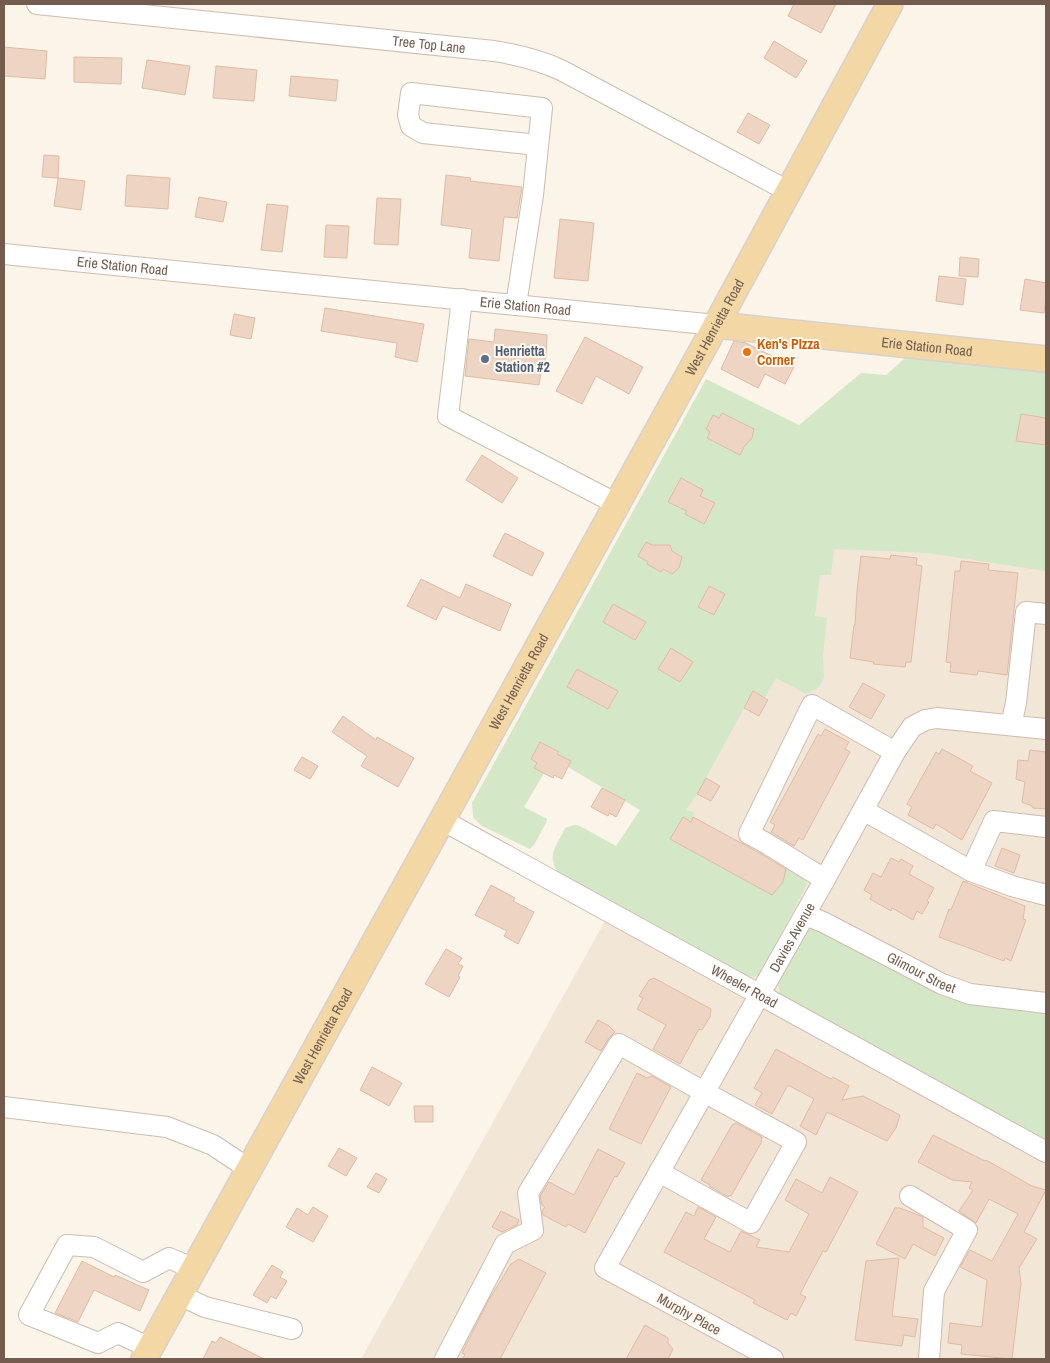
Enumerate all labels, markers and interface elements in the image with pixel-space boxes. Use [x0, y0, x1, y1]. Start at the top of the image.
street label: Tree Top Lane [391, 32, 466, 57]
street label: Erie Station Road [76, 252, 169, 279]
street label: West Henrietta Road [681, 276, 748, 379]
street label: Erie Station Road [479, 293, 572, 319]
street label: Erie Station Road [880, 333, 973, 360]
place label: Ken's PIzza Corner [757, 335, 820, 369]
place label: Henrietta Station #2 [495, 342, 550, 376]
marker: Ken's PIzza Corner [741, 346, 753, 358]
marker: Henrietta Station #2 [479, 353, 491, 365]
street label: West Henrietta Road [485, 630, 552, 733]
street label: Davies Avenue [765, 899, 819, 975]
street label: Glimour Street [884, 948, 958, 997]
street label: Wheeler Road [708, 961, 781, 1012]
street label: West Henrietta Road [289, 985, 356, 1087]
street label: Murphy Place [654, 1289, 724, 1339]

